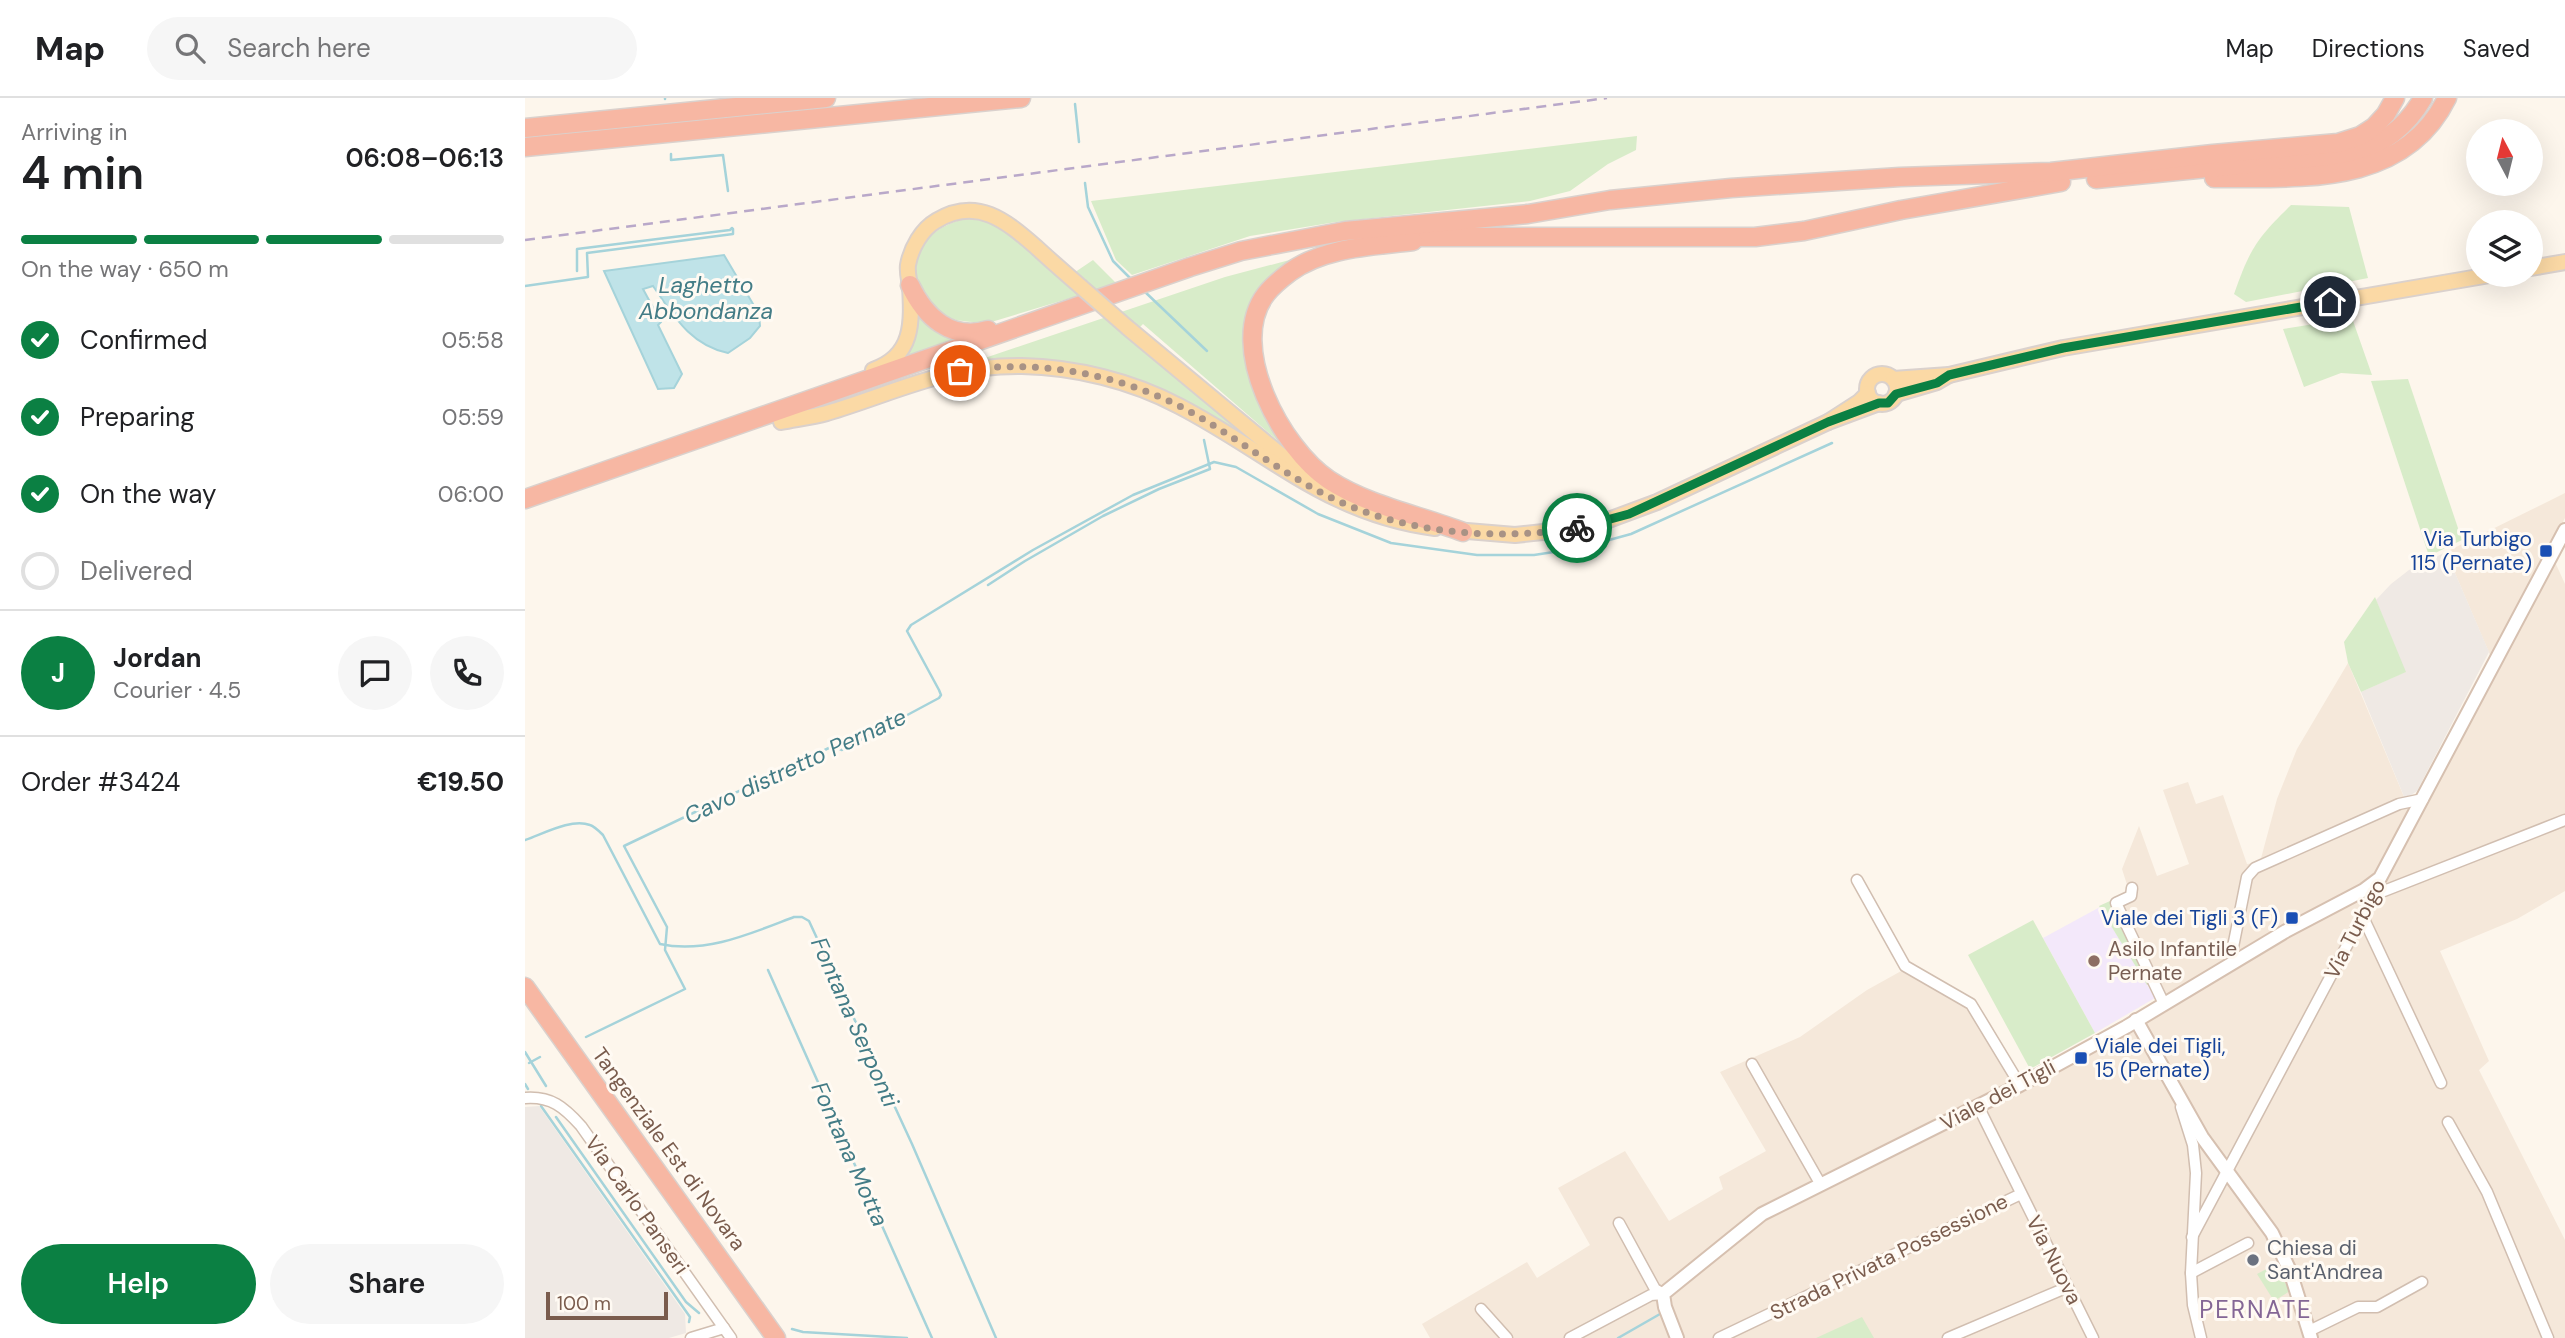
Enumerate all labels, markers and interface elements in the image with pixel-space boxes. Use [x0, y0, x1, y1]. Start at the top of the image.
search box [147, 17, 637, 80]
text: Map [35, 27, 105, 70]
icon: search [171, 29, 209, 67]
text: Search here [227, 31, 371, 65]
text: Map [2226, 33, 2274, 64]
text: Directions [2312, 33, 2425, 64]
text: Saved [2463, 33, 2530, 64]
text: Arriving in [21, 117, 127, 147]
north arrow [2466, 119, 2543, 196]
map controls [2466, 119, 2543, 287]
text: 06:08–06:13 [345, 141, 504, 175]
text: 4 min [21, 143, 144, 203]
button: layers [2466, 210, 2543, 287]
text: On the way · 650 m [21, 254, 229, 284]
water label: Laghetto Abbondanza [638, 270, 773, 326]
pin [2300, 272, 2360, 332]
icon: home [2311, 283, 2349, 321]
icon: check [21, 321, 59, 359]
text: Confirmed [80, 323, 207, 357]
text: 05:58 [442, 325, 504, 355]
pin [930, 341, 990, 401]
icon: bag [941, 352, 979, 390]
icon: check [21, 398, 59, 436]
text: Preparing [80, 400, 195, 434]
text: 05:59 [442, 402, 504, 432]
icon: check [21, 475, 59, 513]
text: On the way [80, 477, 216, 511]
text: 06:00 [438, 479, 504, 509]
courier [1542, 493, 1612, 563]
icon: bike [1558, 509, 1596, 547]
place label: Via Turbigo 115 (Pernate) [2411, 525, 2532, 577]
marker: Via Turbigo 115 (Pernate) [2538, 543, 2554, 559]
text: Delivered [80, 554, 193, 588]
button: chat [338, 636, 412, 710]
button: phone [430, 636, 504, 710]
text: Jordan [113, 641, 202, 675]
text: J [51, 656, 65, 690]
text: Courier · 4.5 [113, 675, 241, 705]
water label: Cavo distretto Pernate [679, 701, 911, 831]
text: Order #3424 [21, 765, 180, 799]
text: €19.50 [417, 765, 504, 799]
street label: Via Turbigo [2318, 874, 2392, 984]
place label: Viale dei Tigli 3 (F) [2101, 904, 2278, 932]
marker: Viale dei Tigli 3 (F) [2284, 910, 2300, 926]
water label: Fontana Serponti [804, 932, 906, 1112]
place label: Asilo Infantile Pernate [2108, 935, 2237, 987]
marker: Asilo Infantile Pernate [2086, 953, 2102, 969]
place label: Viale dei Tigli, 15 (Pernate) [2095, 1032, 2226, 1084]
street label: Tangenziale Est di Novara [586, 1042, 752, 1256]
marker: Viale dei Tigli, 15 (Pernate) [2073, 1050, 2089, 1066]
street label: Viale dei Tigli [1935, 1053, 2061, 1137]
water label: Fontana Motta [805, 1077, 895, 1231]
street label: Via Carlo Panseri [579, 1130, 695, 1280]
street label: Strada Privata Possessione [1765, 1187, 2013, 1327]
street label: Via Nuova [2020, 1211, 2088, 1309]
place label: Chiesa di Sant'Andrea [2267, 1234, 2383, 1286]
button: Help [21, 1244, 256, 1324]
button: Share [270, 1244, 504, 1324]
marker: Chiesa di Sant'Andrea [2245, 1252, 2261, 1268]
scale bar [546, 1289, 669, 1321]
text: 100 m [557, 1291, 611, 1316]
district label: PERNATE [2199, 1294, 2313, 1325]

